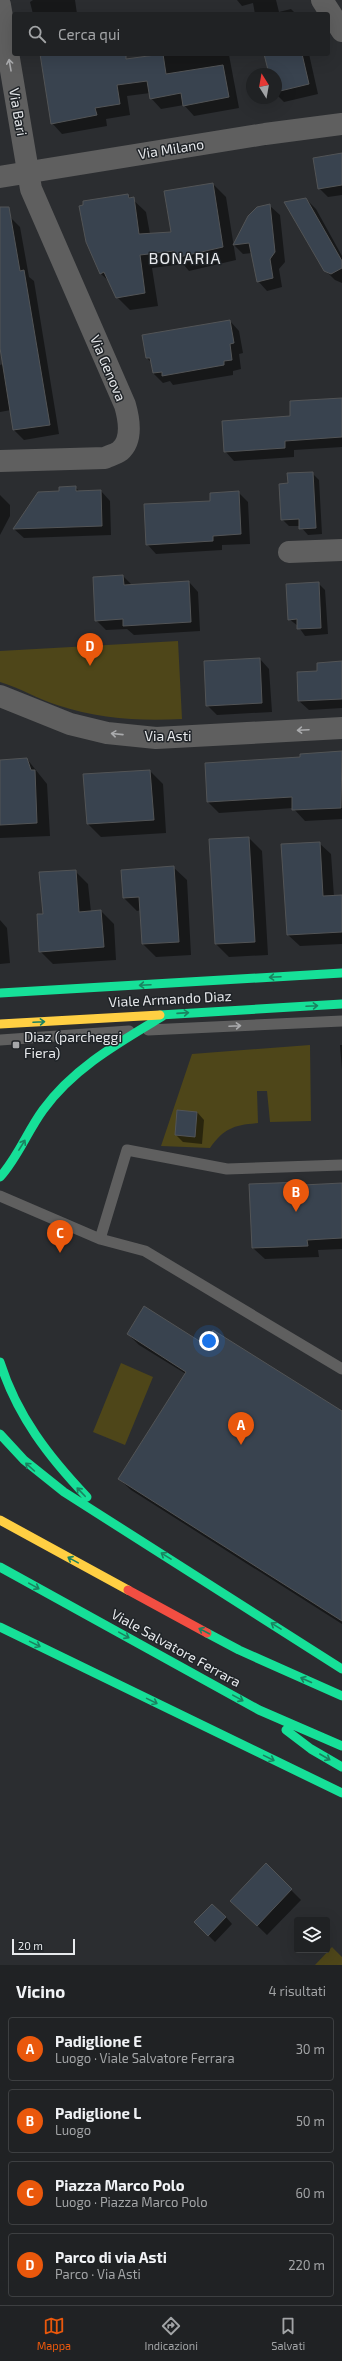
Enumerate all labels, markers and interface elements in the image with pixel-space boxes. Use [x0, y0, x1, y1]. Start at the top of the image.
search box [12, 12, 330, 56]
icon: search [26, 23, 48, 45]
text: Cerca qui [58, 25, 120, 43]
one-way arrow [6, 59, 14, 72]
north arrow [246, 68, 282, 104]
street label: Via Bari [6, 87, 31, 137]
street label: Via Milano [137, 135, 205, 162]
district label: BONARIA [149, 248, 221, 267]
street label: Via Genova [87, 332, 130, 403]
pin: D [77, 633, 103, 666]
street label: Via Asti [144, 727, 192, 744]
one-way arrow [297, 727, 310, 734]
one-way arrow [111, 730, 124, 738]
one-way arrow [269, 974, 282, 981]
one-way arrow [139, 981, 152, 989]
street label: Viale Armando Diaz [108, 987, 232, 1010]
one-way arrow [305, 1002, 318, 1009]
one-way arrow [176, 1010, 189, 1017]
one-way arrow [32, 1018, 45, 1025]
one-way arrow [228, 1023, 241, 1030]
place label: Diaz (parcheggi Fiera) [24, 1028, 122, 1061]
marker: Diaz (parcheggi Fiera) [11, 1040, 21, 1050]
one-way arrow [18, 1140, 26, 1151]
pin: B [283, 1179, 309, 1212]
pin: C [47, 1220, 73, 1253]
your location [199, 1331, 219, 1351]
pin: A [228, 1412, 254, 1445]
one-way arrow [25, 1462, 35, 1471]
one-way arrow [76, 1487, 86, 1497]
one-way arrow [161, 1552, 172, 1560]
one-way arrow [68, 1556, 80, 1564]
one-way arrow [28, 1582, 40, 1590]
street label: Viale Salvatore Ferrara [109, 1605, 244, 1690]
one-way arrow [270, 1622, 281, 1630]
one-way arrow [199, 1627, 211, 1635]
one-way arrow [118, 1632, 130, 1639]
one-way arrow [29, 1641, 41, 1648]
one-way arrow [301, 1676, 313, 1683]
one-way arrow [232, 1694, 244, 1702]
one-way arrow [146, 1698, 158, 1705]
one-way arrow [319, 1754, 331, 1762]
one-way arrow [262, 1755, 274, 1762]
map controls [294, 1917, 330, 1953]
button: layers [294, 1917, 330, 1953]
scale bar [12, 1937, 75, 1956]
text: 20 m [18, 1939, 43, 1952]
text: Vicino [16, 1981, 65, 2001]
text: 4 risultati [269, 1983, 326, 1999]
text: Padiglione E [55, 2032, 142, 2050]
text: A [26, 2041, 34, 2057]
text: 30 m [296, 2041, 325, 2057]
text: Luogo · Viale Salvatore Ferrara [55, 2050, 235, 2066]
text: Padiglione L [55, 2104, 141, 2122]
text: B [26, 2113, 34, 2129]
text: 50 m [296, 2113, 325, 2129]
text: Luogo [55, 2122, 91, 2138]
text: Piazza Marco Polo [55, 2176, 185, 2194]
text: C [26, 2185, 34, 2201]
text: 60 m [295, 2185, 325, 2201]
text: Luogo · Piazza Marco Polo [55, 2194, 208, 2210]
text: Parco di via Asti [55, 2248, 167, 2266]
text: D [26, 2257, 34, 2273]
text: 220 m [288, 2257, 325, 2273]
text: Parco · Via Asti [55, 2266, 141, 2282]
tab: Mappa [37, 2315, 71, 2352]
tab: Indicazioni [145, 2315, 198, 2352]
tab: Salvati [271, 2315, 305, 2352]

